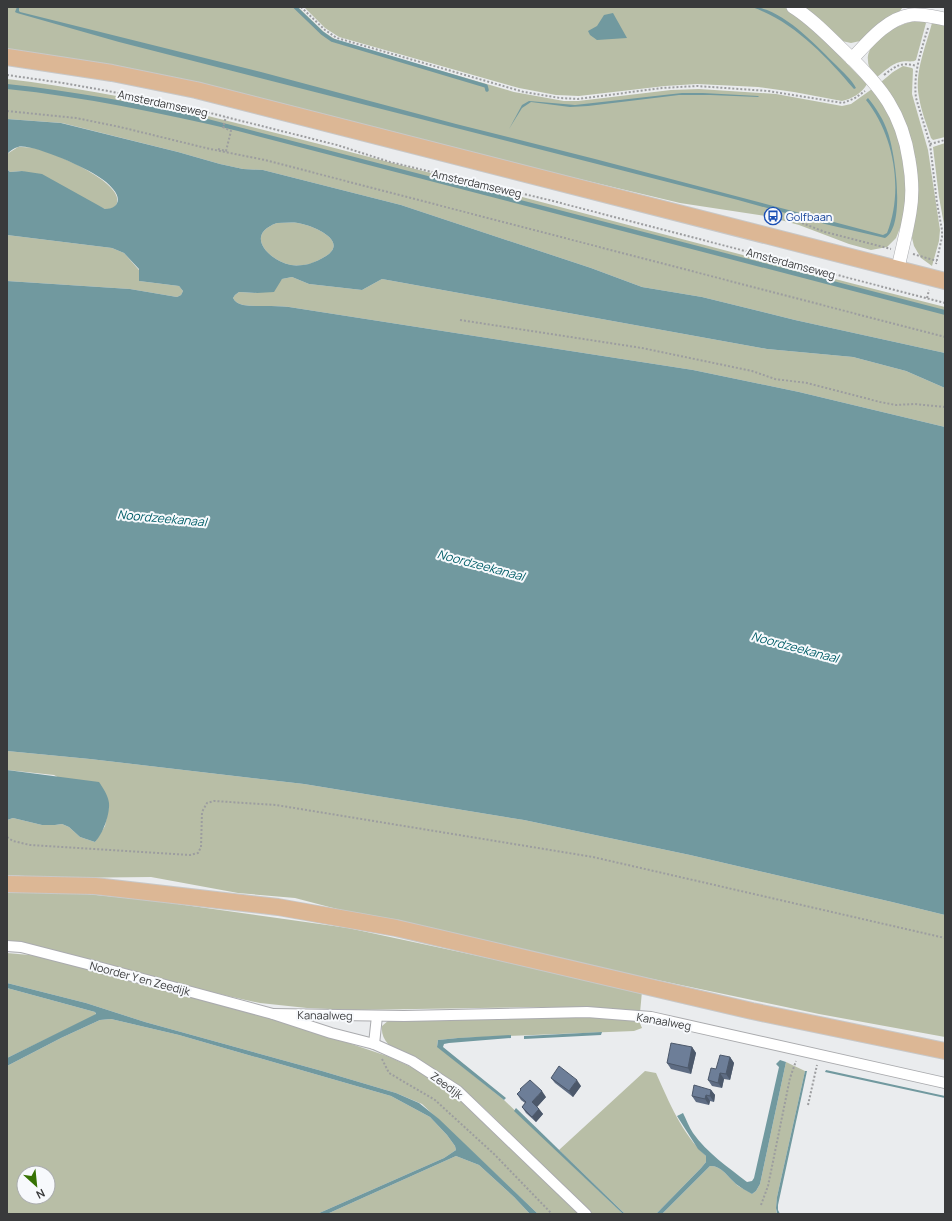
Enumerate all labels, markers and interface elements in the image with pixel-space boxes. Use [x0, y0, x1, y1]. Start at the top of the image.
street label: Amsterdamseweg [117, 86, 209, 120]
street label: Amsterdamseweg [431, 165, 523, 201]
bus stop icon: Golfbaan [763, 206, 783, 226]
place label: Golfbaan [786, 209, 832, 224]
street label: Amsterdamseweg [745, 244, 837, 282]
water label: Noordzeekanaal [117, 506, 210, 531]
water label: Noordzeekanaal [436, 545, 529, 585]
water label: Noordzeekanaal [750, 627, 843, 667]
street label: Noorder Y en Zeedijk [88, 957, 192, 999]
street label: Kanaalweg [297, 1007, 353, 1023]
street label: Kanaalweg [636, 1009, 692, 1033]
street label: Zeedijk [428, 1068, 467, 1102]
north arrow [16, 1165, 56, 1205]
text: N [34, 1186, 48, 1203]

